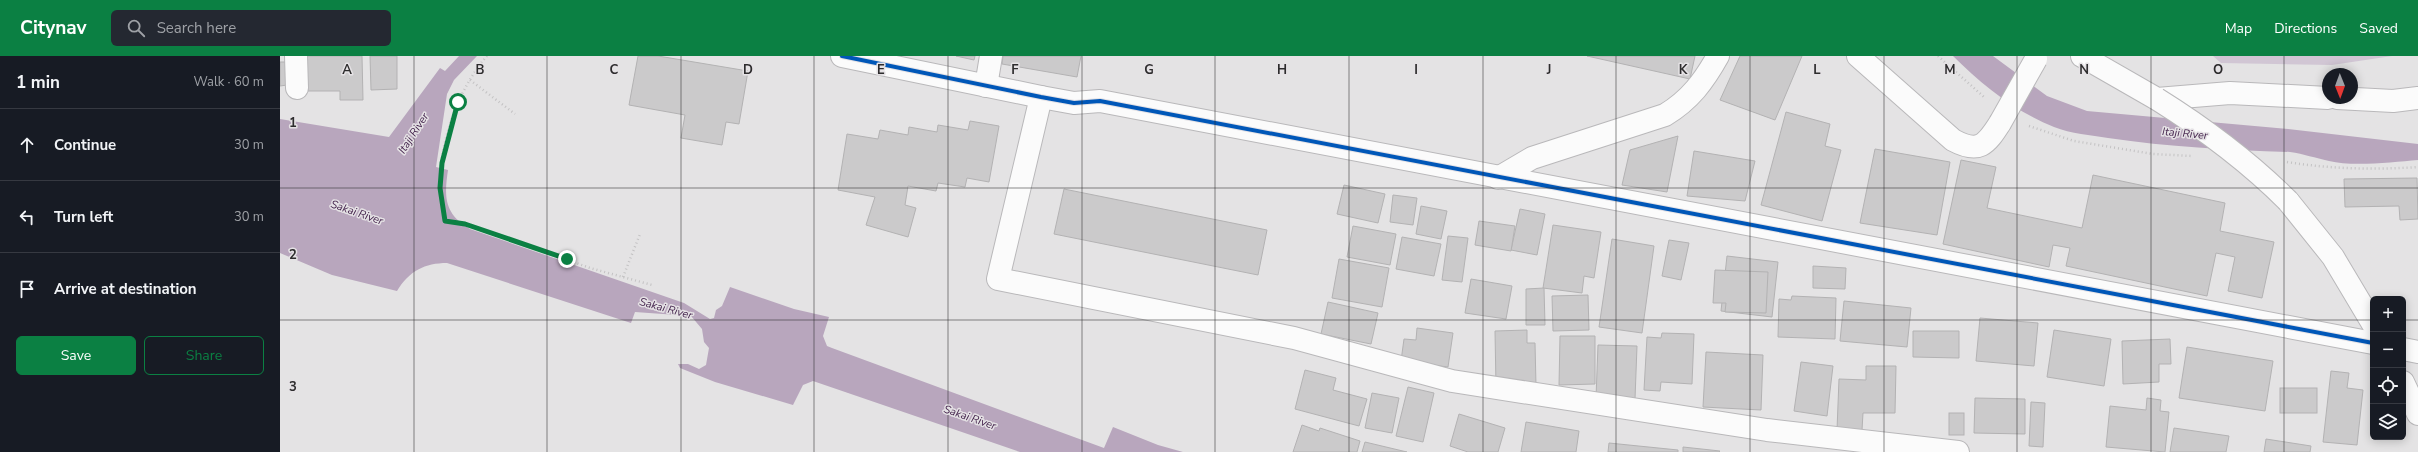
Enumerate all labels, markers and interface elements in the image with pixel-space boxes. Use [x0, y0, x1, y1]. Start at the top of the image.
search box [111, 10, 391, 46]
text: Citynav [20, 15, 87, 41]
icon: search [125, 17, 147, 39]
text: Search here [157, 18, 236, 38]
text: Map [2225, 19, 2252, 38]
text: Directions [2274, 19, 2337, 38]
text: Saved [2359, 19, 2398, 38]
text: A [342, 61, 352, 79]
text: B [476, 61, 485, 79]
text: C [610, 61, 619, 79]
text: D [743, 61, 753, 79]
text: E [877, 61, 885, 79]
text: F [1011, 61, 1019, 79]
text: G [1144, 61, 1154, 79]
text: H [1277, 61, 1287, 79]
text: I [1414, 61, 1418, 79]
text: J [1546, 61, 1551, 79]
text: K [1679, 61, 1688, 79]
text: L [1813, 61, 1821, 79]
text: M [1944, 61, 1956, 79]
text: N [2079, 61, 2089, 79]
text: O [2213, 61, 2223, 79]
north arrow [2322, 68, 2358, 104]
text: 1 min [16, 71, 60, 94]
text: Walk · 60 m [193, 73, 264, 91]
route start [449, 93, 467, 111]
water label: Itaji River [395, 109, 433, 157]
text: 1 [289, 114, 297, 132]
water label: Itaji River [2161, 124, 2209, 143]
icon: ahead [16, 134, 38, 156]
text: Continue [54, 135, 116, 155]
text: 30 m [234, 136, 264, 154]
water label: Sakai River [329, 197, 386, 229]
icon: left [16, 206, 38, 228]
text: Turn left [54, 207, 113, 227]
text: 30 m [234, 208, 264, 226]
text: 2 [289, 246, 297, 264]
route end [558, 250, 576, 268]
icon: arrive [16, 278, 38, 300]
text: Arrive at destination [54, 279, 197, 299]
water label: Sakai River [638, 294, 695, 323]
map controls [2370, 296, 2406, 440]
button: + [2370, 296, 2406, 332]
button: − [2370, 332, 2406, 368]
button: Save [16, 336, 136, 375]
button: Share [144, 336, 264, 375]
button: locate [2370, 368, 2406, 404]
text: 3 [289, 378, 297, 396]
water label: Sakai River [942, 402, 999, 434]
button: layers [2370, 404, 2406, 440]

